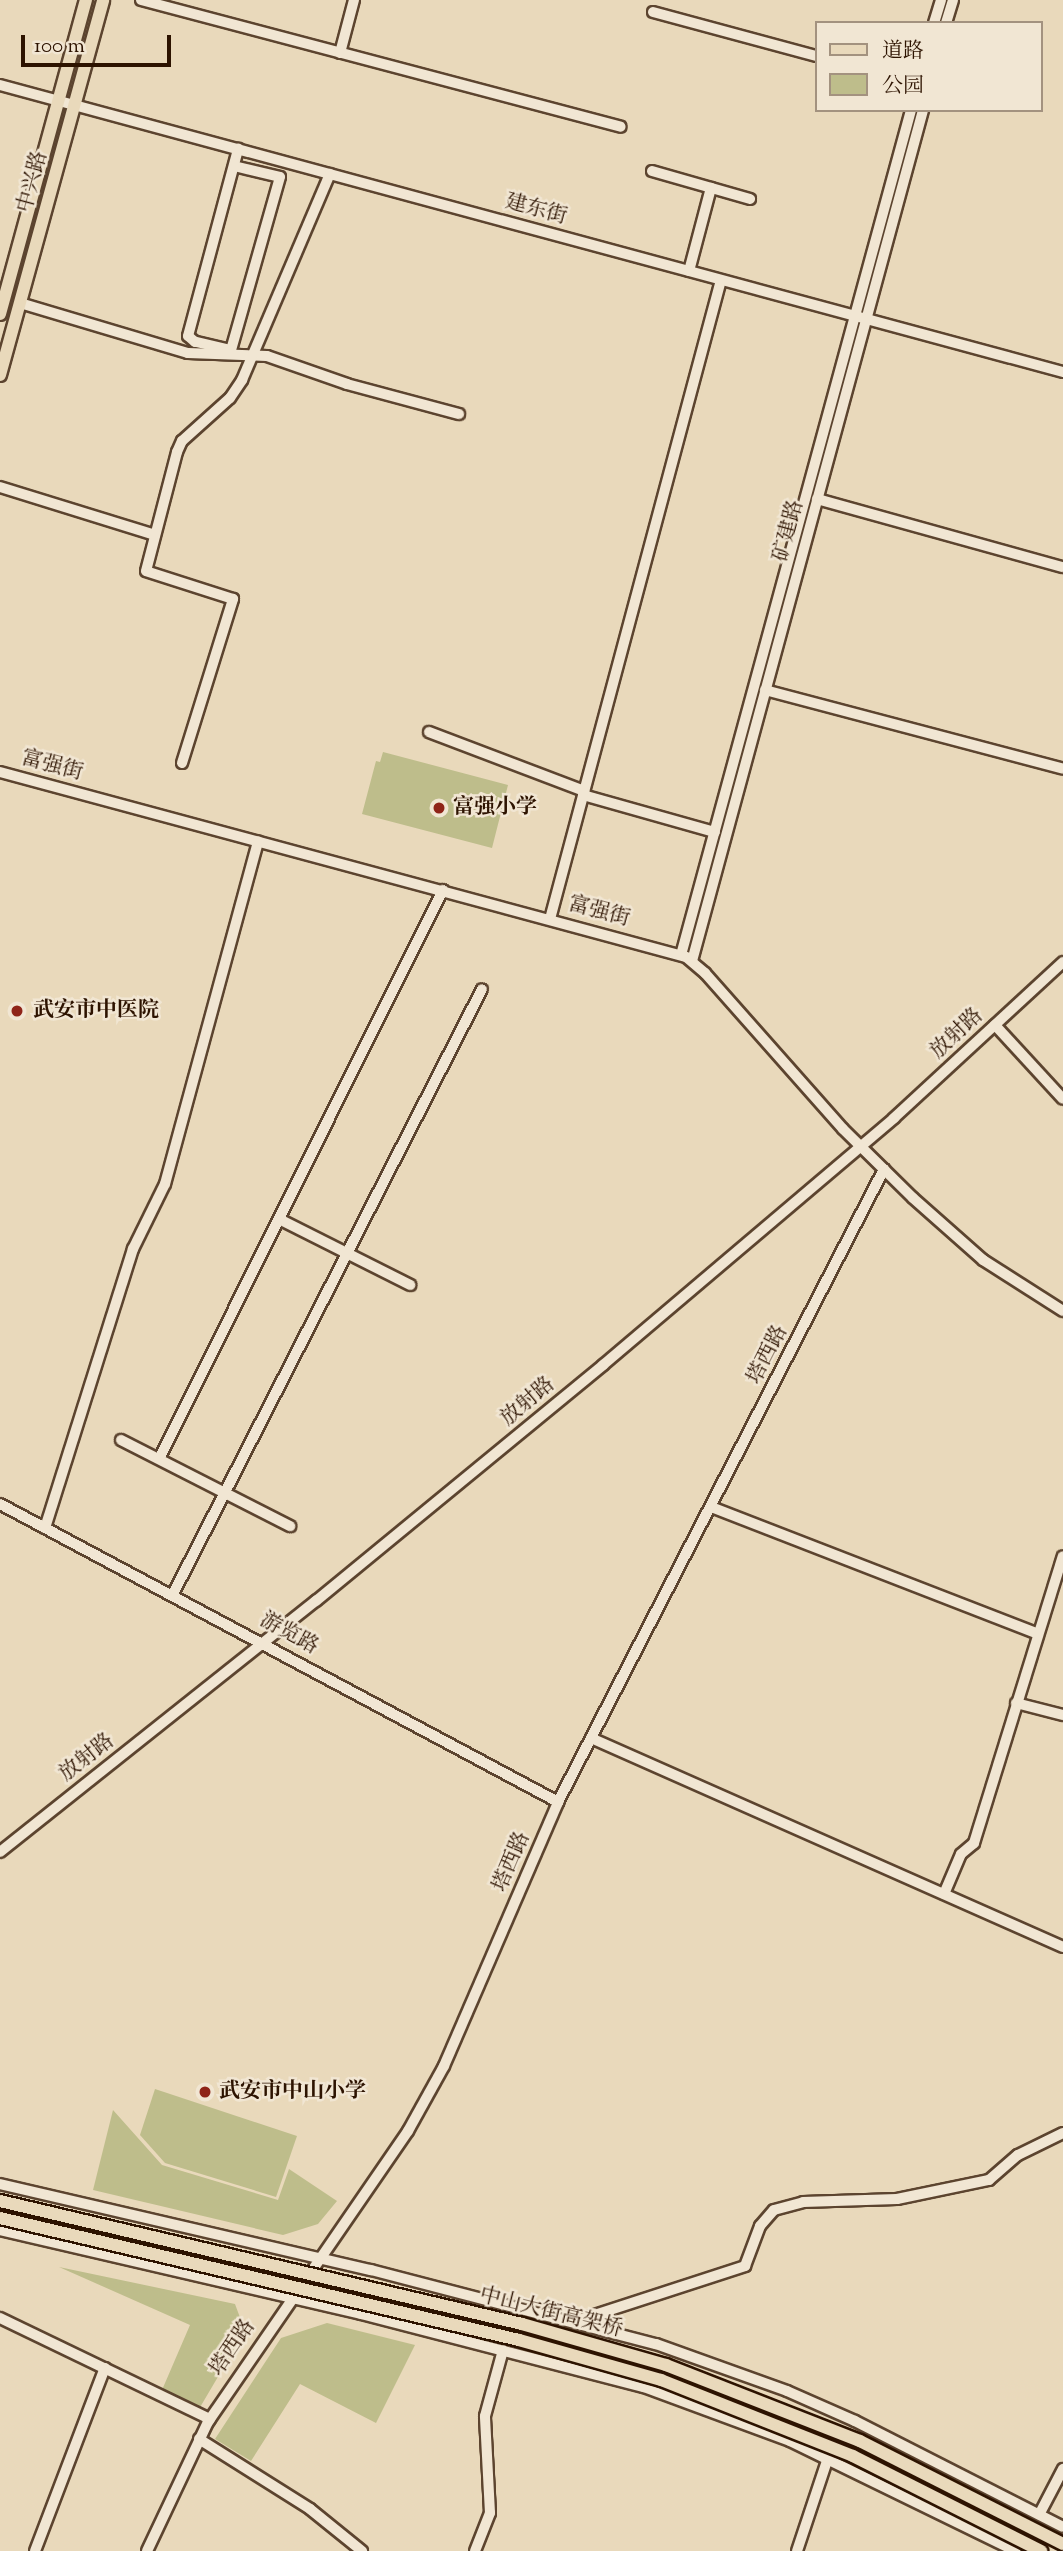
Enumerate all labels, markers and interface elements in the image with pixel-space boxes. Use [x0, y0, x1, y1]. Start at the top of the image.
scale bar [24, 21, 175, 65]
legend [814, 21, 1042, 112]
text: 100 m [34, 32, 85, 62]
text: 道路 [882, 37, 924, 67]
text: 公园 [882, 72, 924, 102]
street label: 中兴路 [13, 148, 53, 216]
street label: 建东街 [502, 190, 570, 230]
street label: 矿建路 [769, 497, 809, 565]
street label: 富强街 [18, 746, 86, 786]
place label: 富强小学 [453, 795, 537, 821]
marker: 富强小学 [431, 800, 447, 816]
street label: 富强街 [565, 892, 633, 932]
place label: 武安市中医院 [33, 998, 159, 1024]
marker: 武安市中医院 [7, 1001, 27, 1021]
street label: 放射路 [925, 1003, 989, 1065]
street label: 塔西路 [742, 1321, 794, 1389]
street label: 放射路 [496, 1372, 560, 1432]
street label: 游览路 [255, 1608, 323, 1660]
street label: 放射路 [54, 1729, 120, 1787]
street label: 塔西路 [488, 1828, 536, 1896]
place label: 武安市中山小学 [219, 2079, 366, 2105]
marker: 武安市中山小学 [197, 2084, 213, 2100]
street label: 中山大街高架桥 [477, 2283, 625, 2343]
street label: 塔西路 [205, 2315, 261, 2381]

